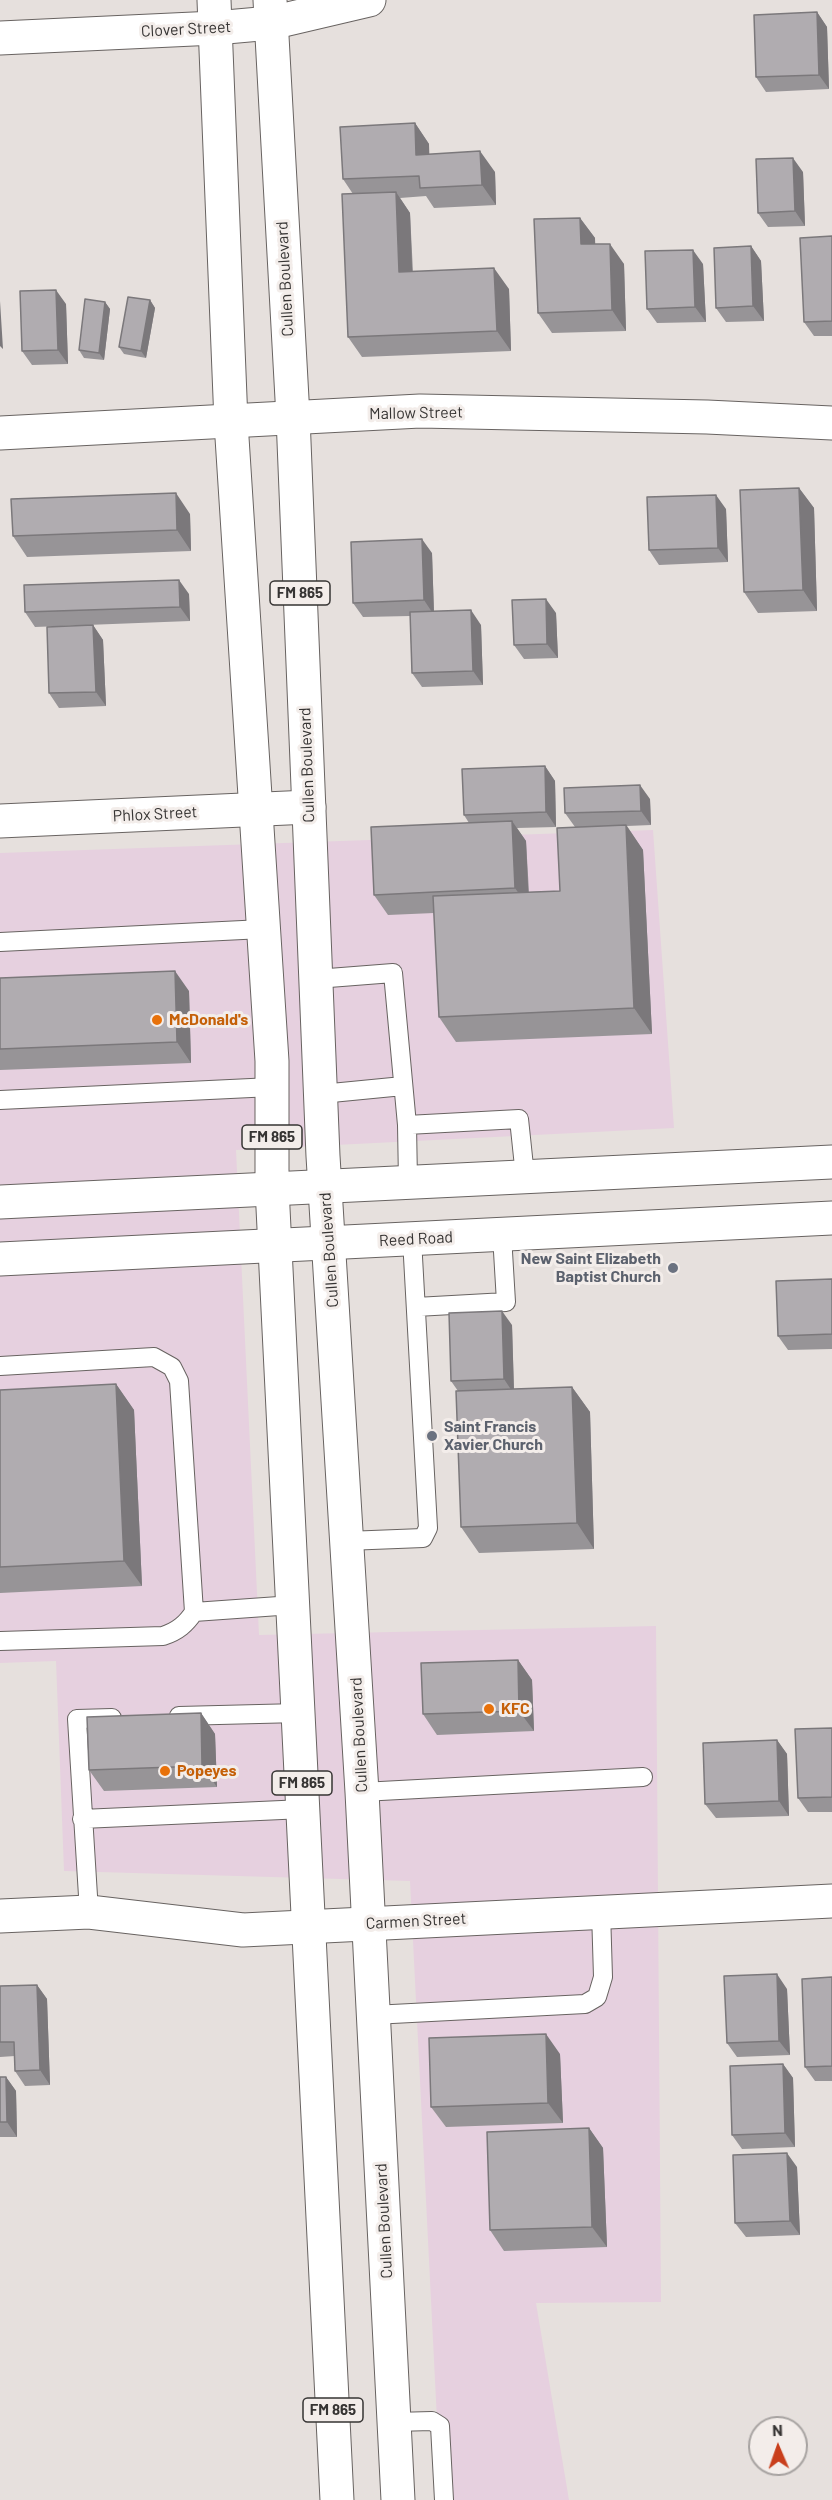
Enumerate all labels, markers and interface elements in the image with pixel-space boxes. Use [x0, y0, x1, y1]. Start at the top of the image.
street label: Clover Street [140, 17, 232, 41]
street label: Cullen Boulevard [272, 221, 298, 337]
street label: Mallow Street [369, 403, 463, 423]
road number: FM 865 [270, 581, 330, 605]
street label: Cullen Boulevard [295, 707, 319, 823]
street label: Phlox Street [112, 802, 198, 826]
place label: McDonald's [169, 1010, 248, 1030]
marker: McDonald's [150, 1013, 164, 1027]
road number: FM 865 [242, 1125, 302, 1149]
street label: Cullen Boulevard [315, 1192, 343, 1308]
street label: Reed Road [378, 1227, 454, 1251]
place label: New Saint Elizabeth Baptist Church [521, 1249, 661, 1287]
marker: New Saint Elizabeth Baptist Church [666, 1261, 680, 1275]
place label: Saint Francis Xavier Church [444, 1417, 543, 1455]
marker: Saint Francis Xavier Church [425, 1429, 439, 1443]
street label: Cullen Boulevard [346, 1677, 372, 1793]
place label: KFC [501, 1699, 530, 1719]
marker: KFC [482, 1702, 496, 1716]
place label: Popeyes [177, 1761, 237, 1781]
marker: Popeyes [158, 1764, 172, 1778]
road number: FM 865 [272, 1771, 332, 1795]
street label: Carmen Street [365, 1909, 467, 1933]
street label: Cullen Boulevard [371, 2163, 397, 2279]
road number: FM 865 [303, 2398, 363, 2422]
north arrow [748, 2416, 808, 2476]
text: N [772, 2420, 783, 2439]

